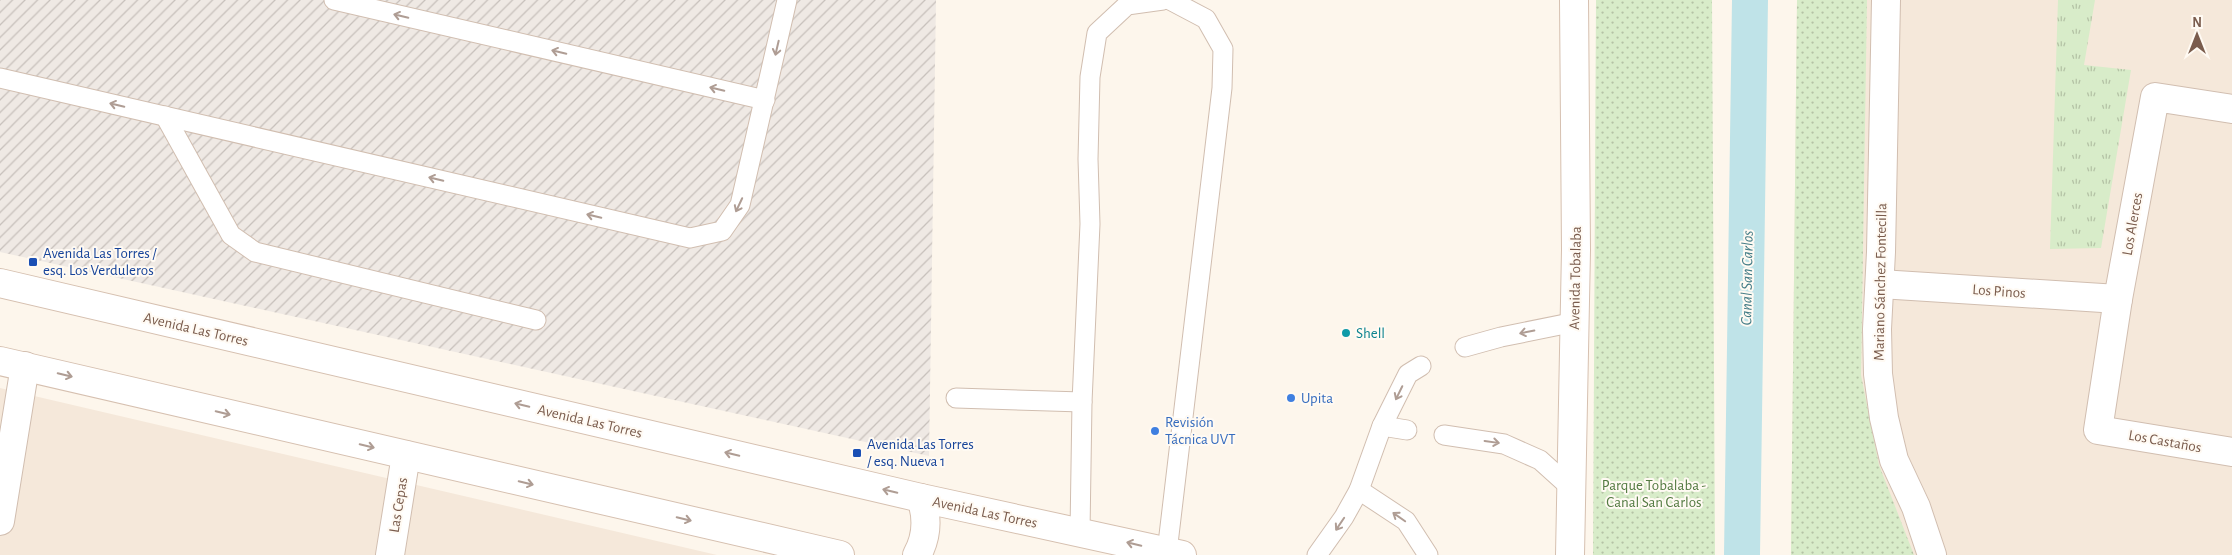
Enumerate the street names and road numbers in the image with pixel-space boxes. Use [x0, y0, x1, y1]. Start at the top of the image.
street label: Los Alerces [2120, 191, 2145, 257]
street label: Mariano Sánchez Fontecilla [1872, 203, 1889, 361]
street label: Avenida Tobalaba [1567, 226, 1584, 330]
street label: Los Pinos [1972, 282, 2026, 301]
street label: Avenida Las Torres [142, 310, 250, 349]
street label: Avenida Las Torres [536, 402, 644, 441]
street label: Los Castaños [2127, 428, 2203, 455]
street label: Las Cepas [387, 476, 410, 534]
street label: Avenida Las Torres [931, 494, 1039, 531]

